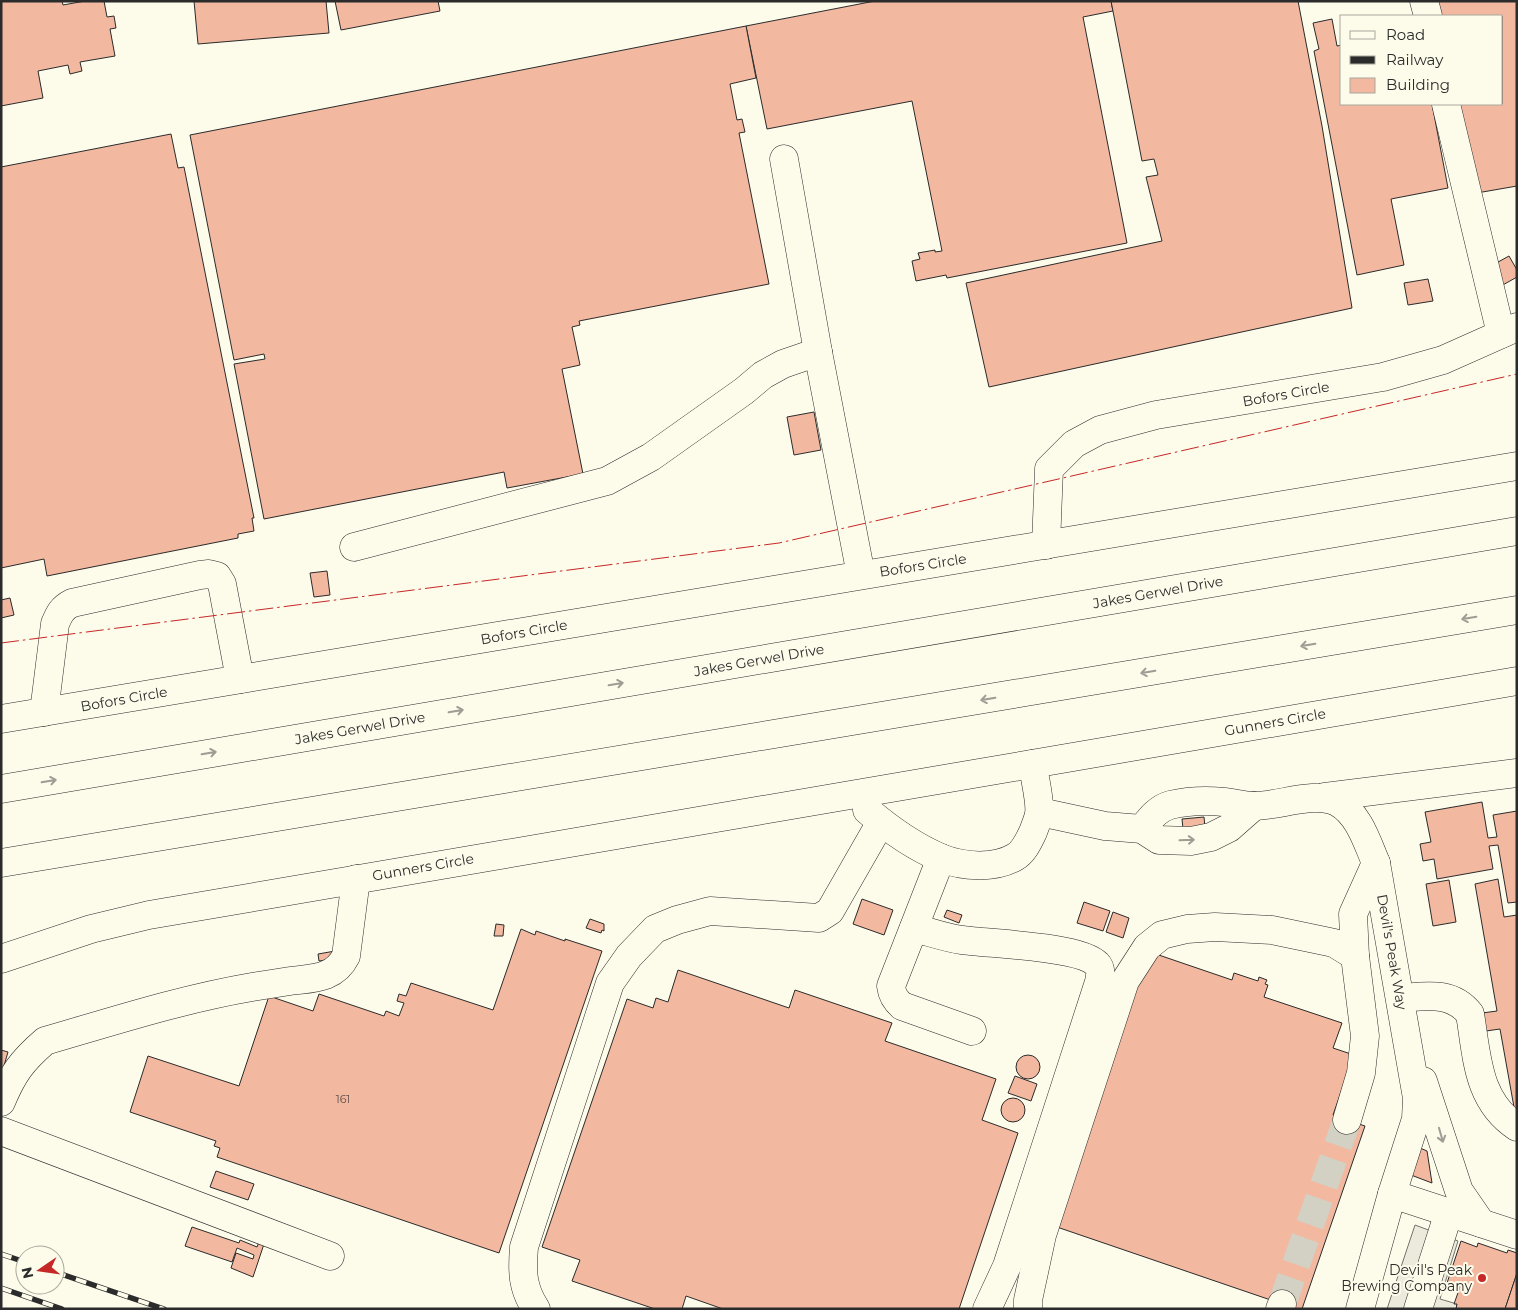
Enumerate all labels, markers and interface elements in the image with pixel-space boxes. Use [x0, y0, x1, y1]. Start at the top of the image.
legend [1340, 15, 1503, 105]
text: Road [1386, 25, 1425, 44]
text: Railway [1386, 50, 1444, 69]
text: Building [1386, 75, 1450, 94]
street label: Bofors Circle [1241, 378, 1331, 410]
street label: Bofors Circle [878, 549, 968, 581]
street label: Jakes Gerwel Drive [1090, 572, 1225, 613]
one-way arrow [1461, 613, 1477, 623]
street label: Bofors Circle [479, 616, 569, 648]
street label: Jakes Gerwel Drive [691, 640, 826, 681]
one-way arrow [1301, 640, 1317, 650]
one-way arrow [1141, 667, 1157, 677]
one-way arrow [608, 679, 624, 689]
street label: Bofors Circle [79, 683, 169, 715]
one-way arrow [980, 694, 996, 704]
street label: Gunners Circle [1223, 704, 1327, 740]
one-way arrow [448, 706, 464, 716]
street label: Jakes Gerwel Drive [292, 708, 427, 749]
one-way arrow [201, 748, 217, 758]
one-way arrow [41, 775, 57, 785]
one-way arrow [1179, 836, 1195, 845]
street label: Gunners Circle [371, 849, 475, 885]
street label: Devil's Peak Way [1373, 893, 1411, 1012]
house number: 161 [336, 1092, 350, 1106]
one-way arrow [1437, 1127, 1447, 1143]
north arrow [15, 1245, 65, 1295]
place label: Devil's Peak Brewing Company [1341, 1261, 1473, 1295]
text: N [17, 1265, 37, 1280]
marker: Devil's Peak Brewing Company [1476, 1272, 1488, 1284]

